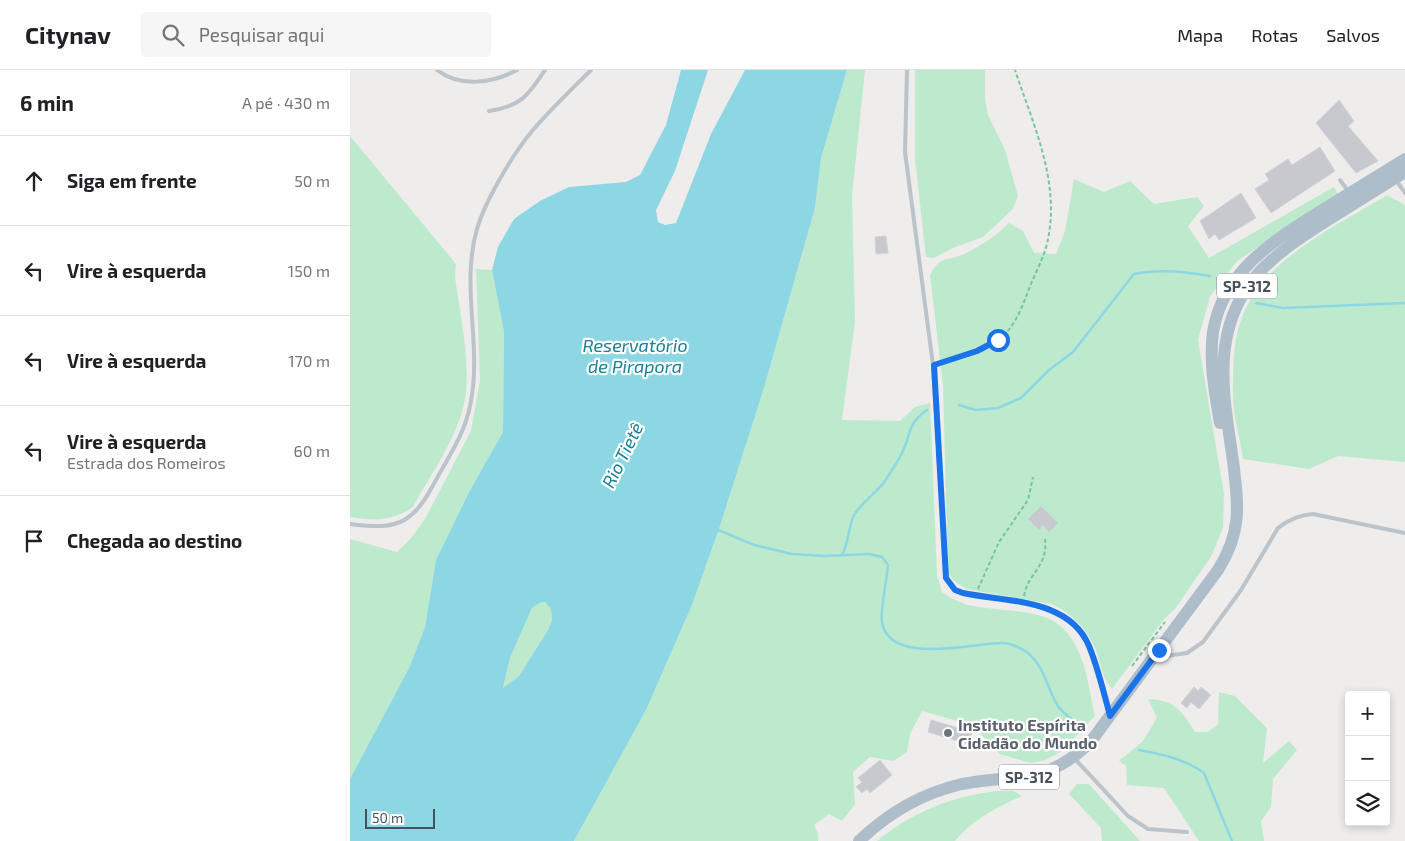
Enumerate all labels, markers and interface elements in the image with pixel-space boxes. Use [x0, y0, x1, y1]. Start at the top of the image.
search box [141, 12, 491, 57]
text: Citynav [25, 20, 111, 49]
icon: search [159, 21, 187, 49]
text: Pesquisar aqui [199, 23, 324, 46]
text: Mapa [1177, 24, 1223, 46]
text: Rotas [1251, 24, 1298, 46]
text: Salvos [1326, 24, 1380, 46]
text: 6 min [20, 90, 74, 115]
text: A pé · 430 m [242, 93, 330, 112]
icon: ahead [20, 167, 48, 195]
text: Siga em frente [67, 169, 197, 192]
text: 50 m [294, 171, 330, 190]
icon: left [20, 257, 48, 285]
text: Vire à esquerda [67, 259, 206, 282]
text: 150 m [288, 261, 330, 280]
road number: SP-312 [1217, 274, 1277, 298]
route start [987, 329, 1010, 352]
water label: Reservatório de Pirapora [582, 334, 688, 377]
icon: left [20, 347, 48, 375]
text: Vire à esquerda [67, 349, 206, 372]
text: 170 m [288, 351, 330, 370]
water label: Rio Tietê [597, 418, 647, 491]
text: Vire à esquerda [67, 430, 206, 453]
icon: left [20, 437, 48, 465]
text: 60 m [294, 441, 330, 460]
text: Estrada dos Romeiros [67, 453, 226, 472]
icon: arrive [20, 527, 48, 555]
text: Chegada ao destino [67, 529, 242, 552]
route end [1148, 639, 1171, 662]
map controls [1345, 691, 1390, 826]
button: + [1345, 691, 1390, 736]
place label: Instituto Espírita Cidadão do Mundo [958, 715, 1097, 752]
marker: Instituto Espírita Cidadão do Mundo [942, 727, 954, 739]
button: − [1345, 736, 1390, 781]
road number: SP-312 [999, 764, 1059, 790]
button: layers [1345, 781, 1390, 826]
scale bar [365, 806, 435, 829]
text: 50 m [372, 809, 403, 826]

